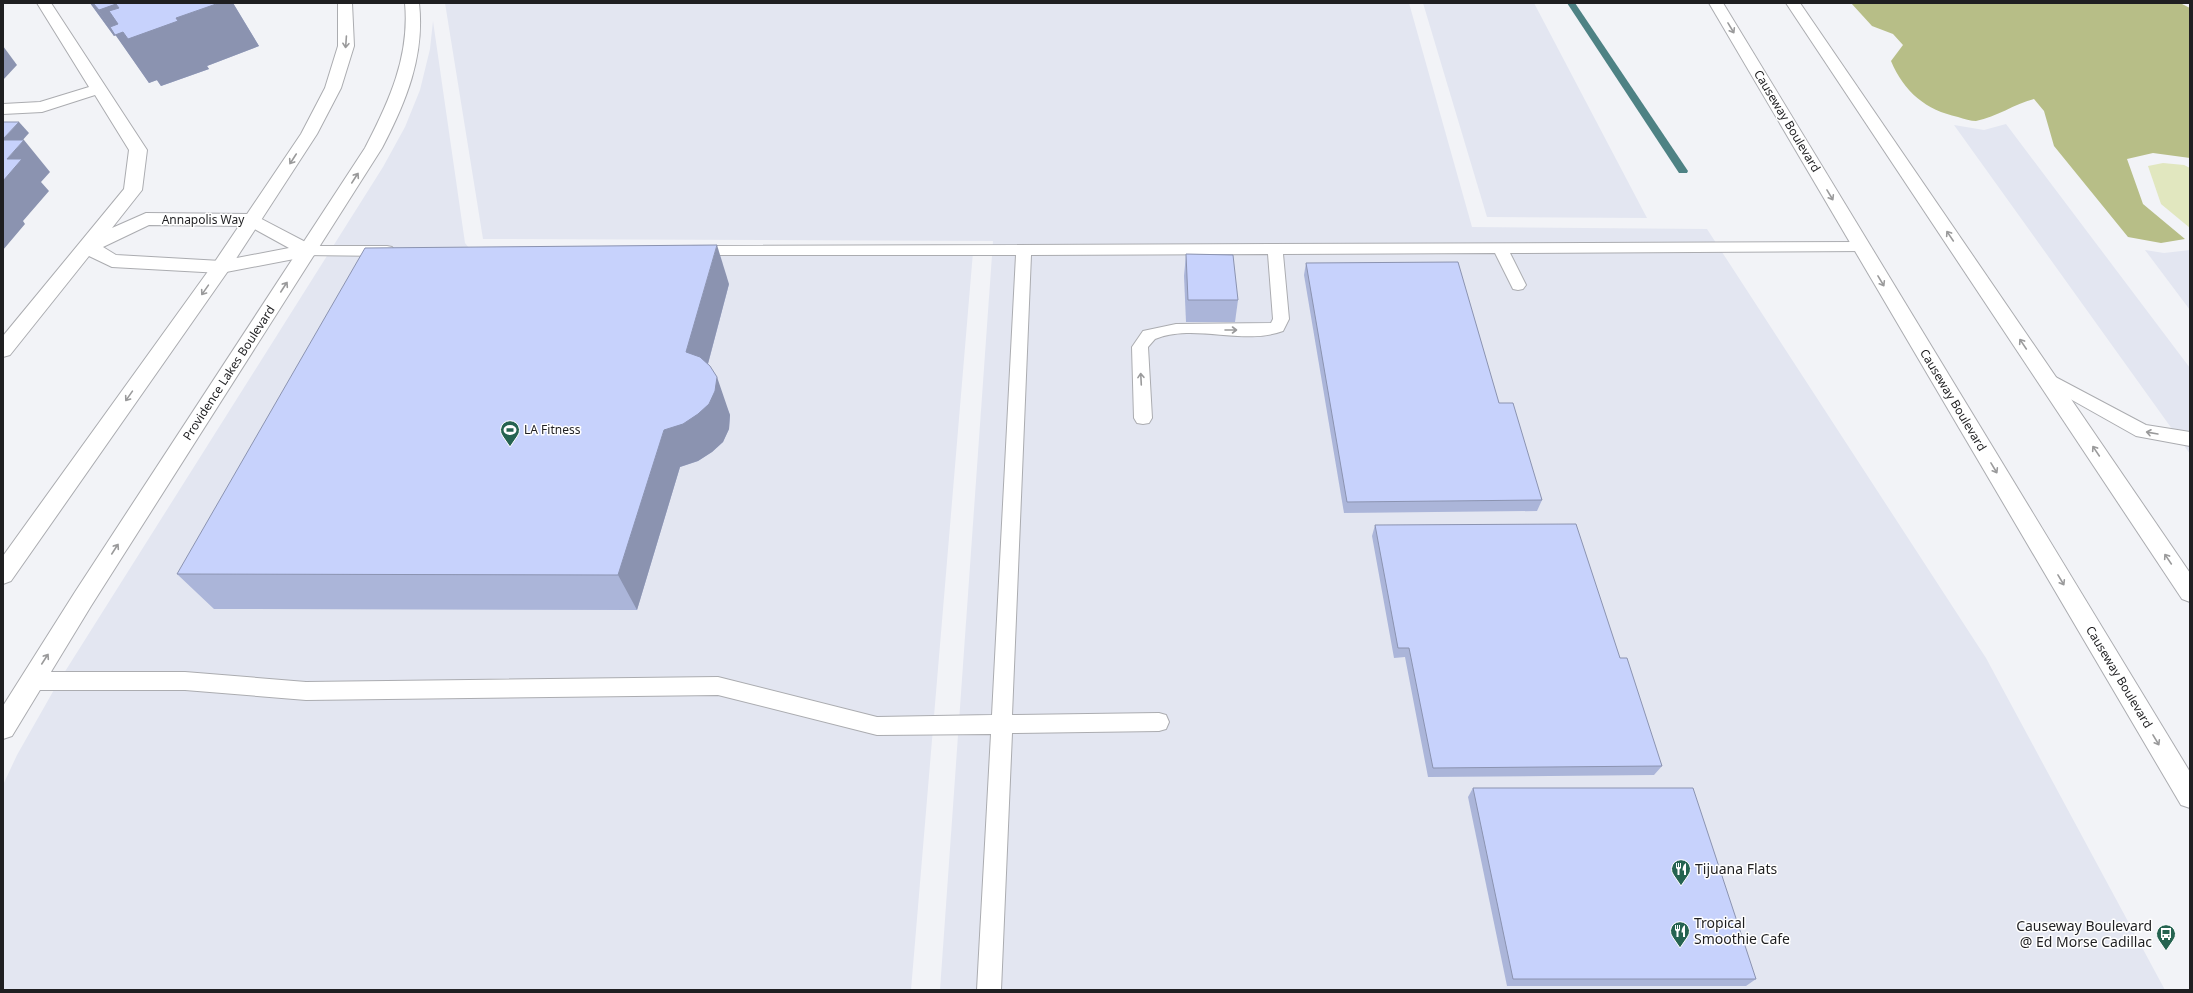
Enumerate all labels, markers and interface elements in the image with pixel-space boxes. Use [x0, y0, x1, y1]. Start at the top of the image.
one-way arrow [1727, 22, 1735, 34]
one-way arrow [342, 35, 349, 48]
street label: Causeway Boulevard [1750, 66, 1825, 175]
one-way arrow [289, 153, 297, 164]
one-way arrow [351, 173, 359, 184]
one-way arrow [1826, 189, 1834, 200]
street label: Annapolis Way [162, 211, 245, 228]
one-way arrow [1946, 231, 1954, 242]
one-way arrow [1878, 275, 1886, 287]
one-way arrow [280, 282, 288, 293]
one-way arrow [201, 285, 209, 296]
street label: Providence Lakes Boulevard [179, 302, 279, 443]
one-way arrow [1224, 326, 1237, 334]
one-way arrow [2019, 338, 2027, 349]
street label: Causeway Boulevard [1916, 345, 1991, 454]
one-way arrow [1137, 373, 1145, 386]
one-way arrow [125, 390, 133, 401]
sports icon: LA Fitness [499, 419, 521, 447]
place label: LA Fitness [524, 421, 581, 438]
one-way arrow [2145, 428, 2158, 436]
one-way arrow [2092, 446, 2100, 457]
one-way arrow [1990, 462, 1998, 473]
one-way arrow [111, 544, 119, 555]
one-way arrow [2164, 554, 2172, 565]
one-way arrow [2057, 574, 2065, 586]
street label: Causeway Boulevard [2082, 622, 2157, 731]
one-way arrow [41, 653, 49, 665]
one-way arrow [2153, 734, 2161, 746]
restaurant icon: Tijuana Flats [1670, 858, 1692, 886]
place label: Tijuana Flats [1695, 859, 1777, 878]
place label: Tropical Smoothie Cafe [1694, 913, 1790, 948]
place label: Causeway Boulevard @ Ed Morse Cadillac [2016, 916, 2152, 951]
restaurant icon: Tropical Smoothie Cafe [1669, 920, 1691, 948]
bus stop icon: Causeway Boulevard @ Ed Morse Cadillac [2155, 923, 2177, 951]

